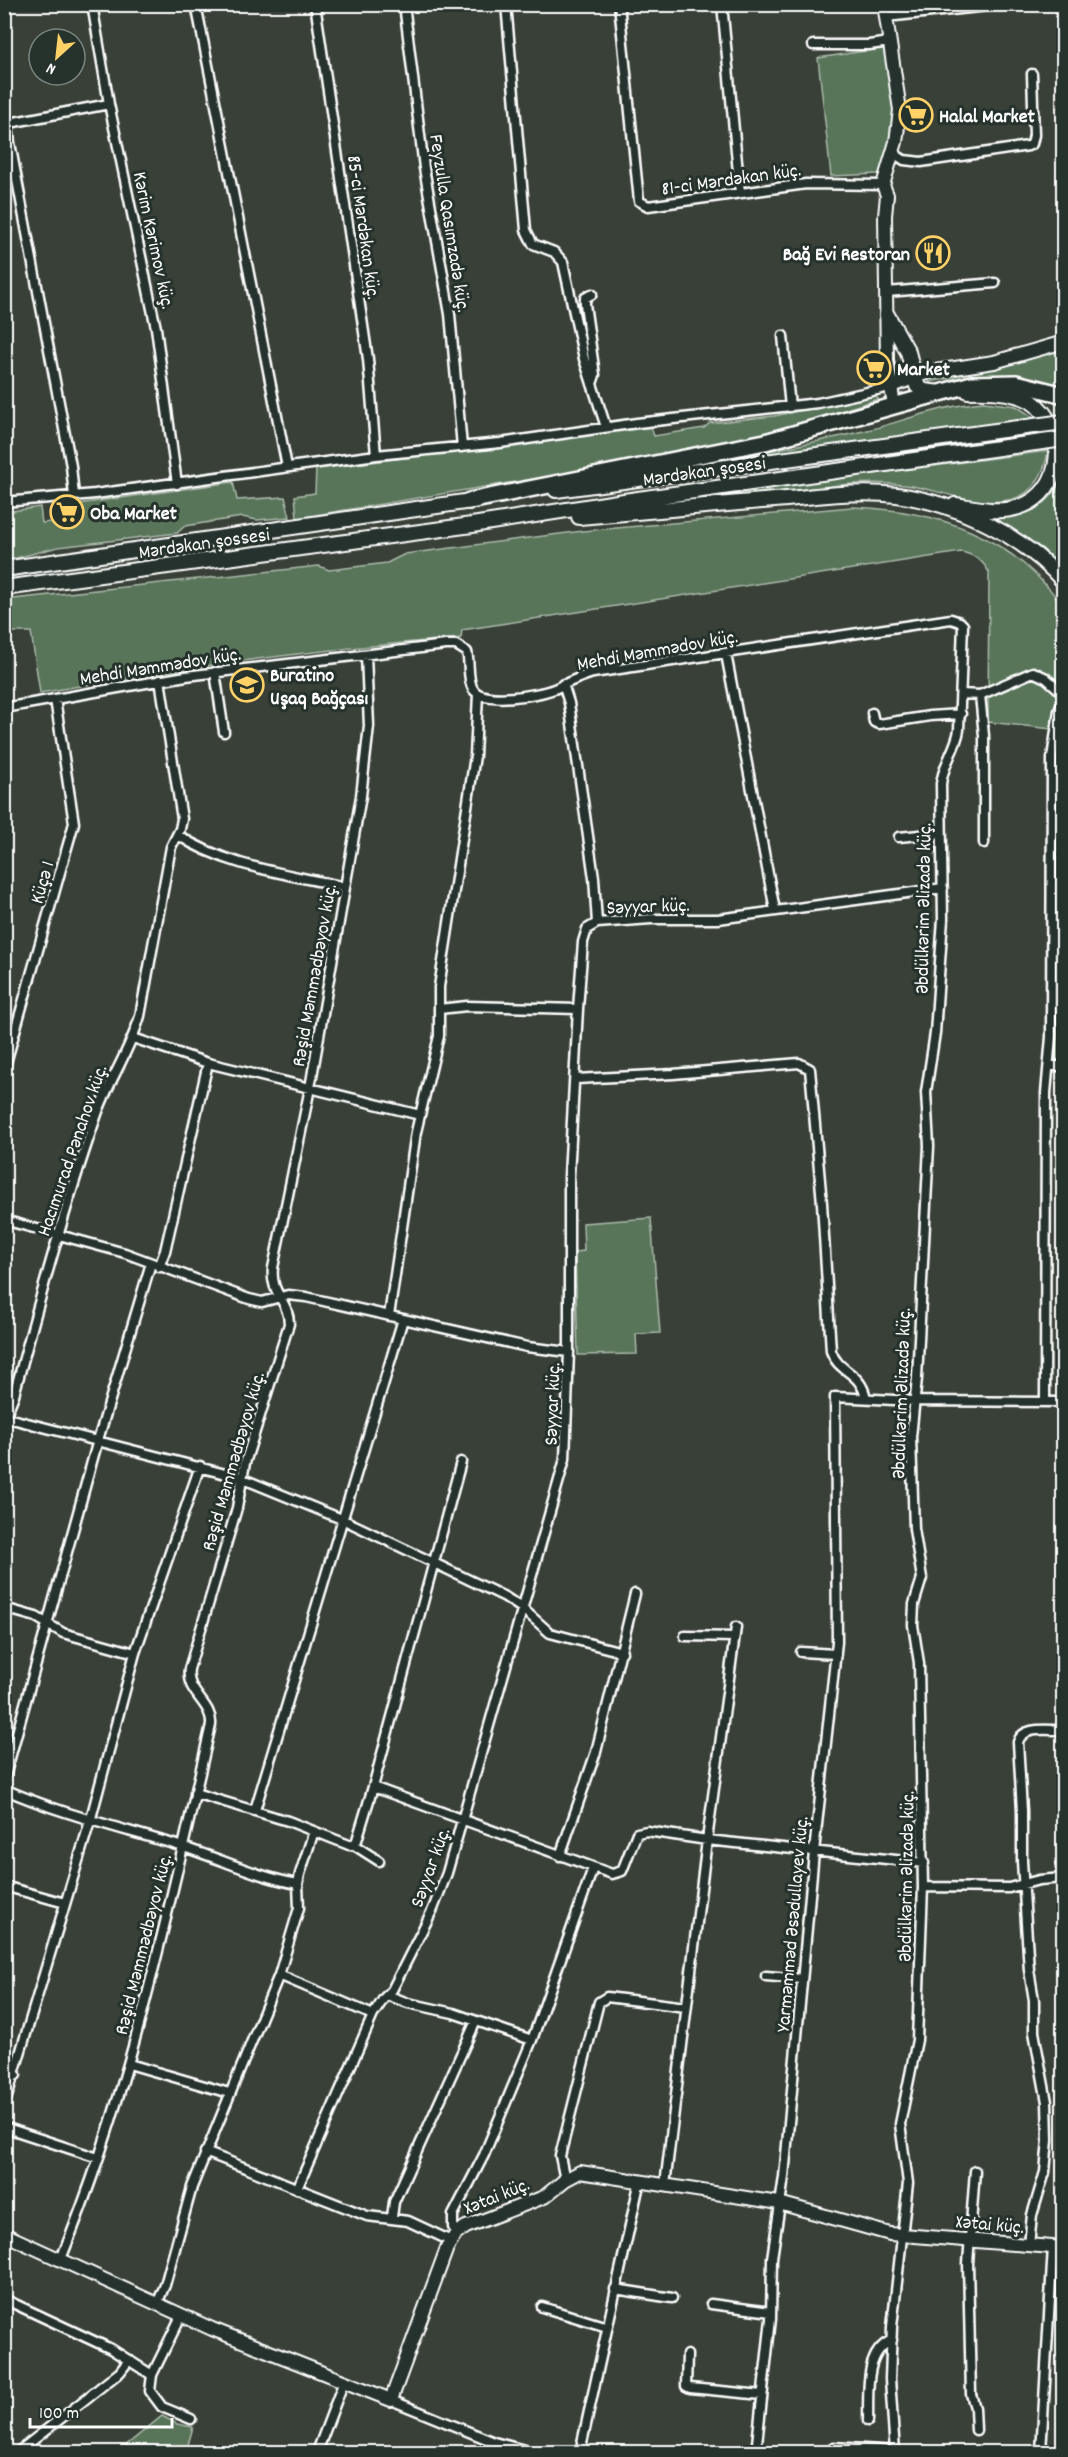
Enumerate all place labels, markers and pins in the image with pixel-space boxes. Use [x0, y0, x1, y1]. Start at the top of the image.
supermarket icon: Halal Market [898, 97, 934, 133]
place label: Halal Market [939, 104, 1036, 132]
restaurant icon: Bağ Evi Restoran [915, 235, 951, 271]
place label: Bağ Evi Restoran [783, 242, 910, 270]
supermarket icon: Market [856, 350, 892, 386]
place label: Market [897, 357, 951, 385]
supermarket icon: Oba Market [49, 494, 85, 530]
place label: Oba Market [90, 501, 178, 529]
place label: Buratino Uşaq Bağçası [270, 663, 369, 714]
school or university icon: Buratino Uşaq Bağçası [229, 667, 265, 703]

